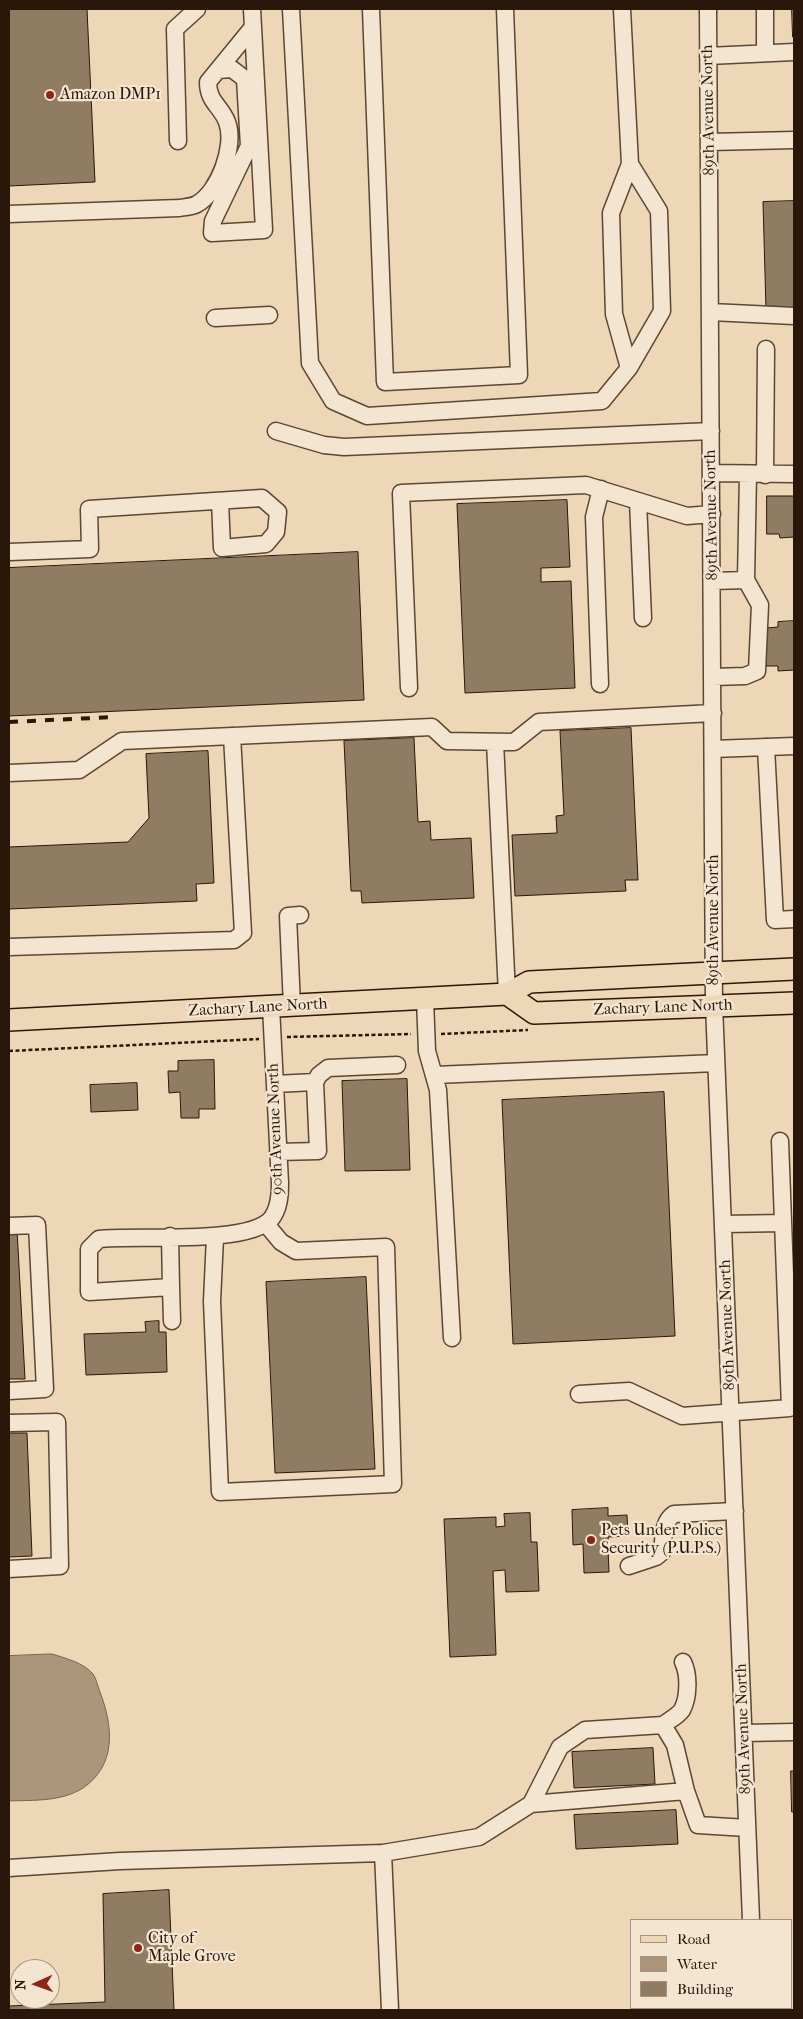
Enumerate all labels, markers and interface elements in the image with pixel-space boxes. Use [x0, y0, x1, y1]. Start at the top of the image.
street label: 89th Avenue North [698, 44, 720, 176]
place label: Amazon DMP1 [60, 85, 161, 105]
marker: Amazon DMP1 [44, 89, 56, 101]
street label: 89th Avenue North [701, 449, 723, 581]
street label: 89th Avenue North [704, 854, 724, 986]
street label: Zachary Lane North [188, 995, 328, 1021]
street label: Zachary Lane North [593, 996, 733, 1020]
street label: 90th Avenue North [264, 1063, 288, 1195]
street label: 89th Avenue North [716, 1259, 740, 1391]
place label: Pets Under Police Security (P.U.P.S.) [601, 1521, 723, 1559]
marker: Pets Under Police Security (P.U.P.S.) [585, 1534, 597, 1546]
street label: 89th Avenue North [732, 1663, 756, 1795]
legend [630, 1919, 793, 2009]
place label: City of Maple Grove [148, 1929, 236, 1967]
text: Road [677, 1930, 710, 1948]
marker: City of Maple Grove [132, 1942, 144, 1954]
text: Water [677, 1955, 717, 1973]
north arrow [10, 1959, 60, 2009]
text: N [12, 1979, 29, 1990]
text: Building [677, 1980, 733, 1998]

